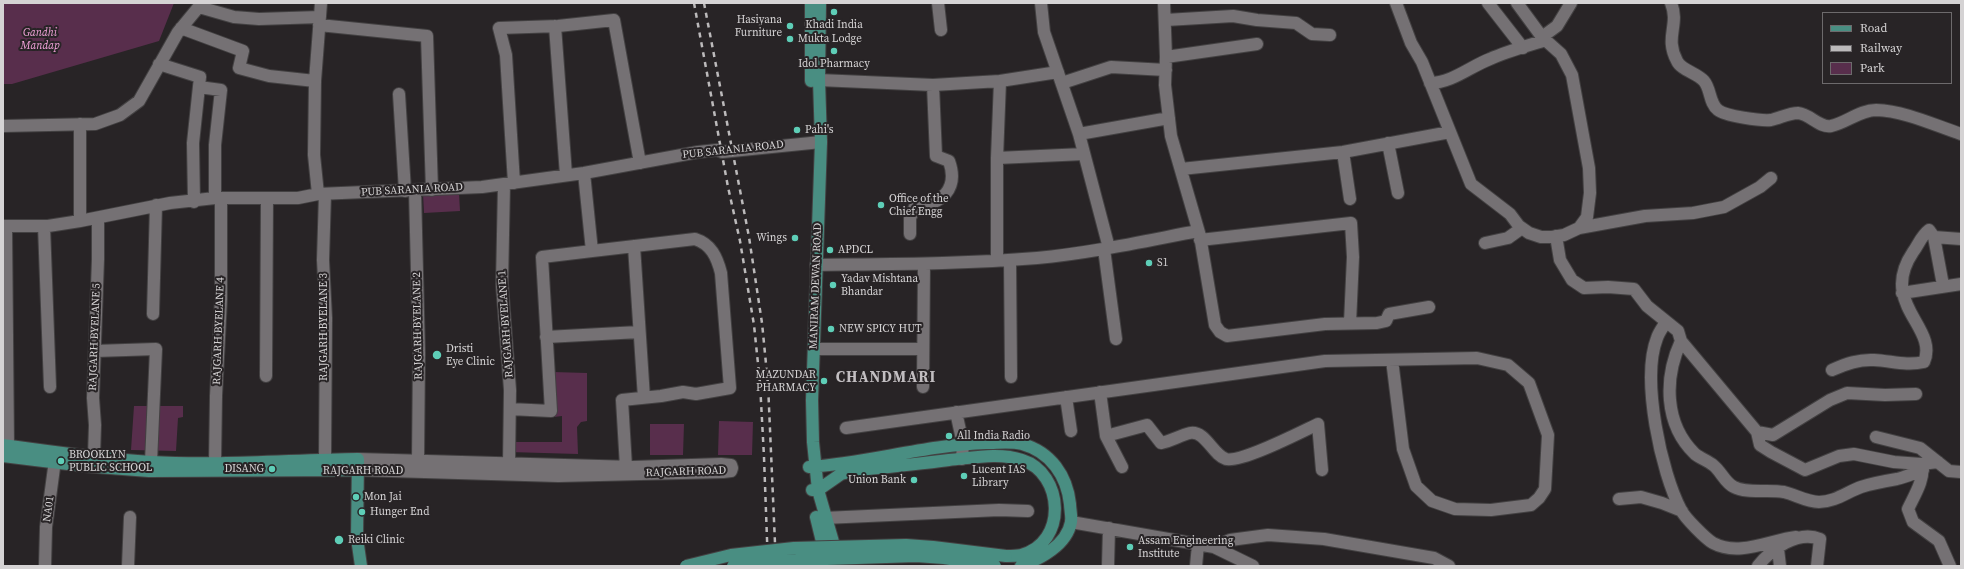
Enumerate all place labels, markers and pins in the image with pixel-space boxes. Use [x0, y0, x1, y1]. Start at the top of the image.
marker: Khadi India [829, 7, 839, 17]
place label: Hasiyana Furniture [735, 13, 782, 39]
place label: Khadi India [805, 18, 863, 32]
marker: Hasiyana Furniture [785, 21, 795, 31]
place label: Mukta Lodge [798, 32, 862, 46]
marker: Mukta Lodge [785, 34, 795, 44]
marker: Idol Pharmacy [829, 46, 839, 56]
place label: Idol Pharmacy [798, 57, 870, 71]
place label: Pahi's [805, 123, 833, 137]
marker: Pahi's [792, 125, 802, 135]
place label: Office of the Chief Engg [889, 192, 949, 218]
marker: Office of the Chief Engg [876, 200, 886, 210]
place label: Wings [756, 231, 787, 245]
marker: Wings [790, 233, 800, 243]
place label: APDCL [838, 243, 873, 257]
marker: APDCL [825, 245, 835, 255]
place label: S1 [1157, 256, 1168, 270]
marker: S1 [1144, 258, 1154, 268]
place label: Yadav Mishtana Bhandar [841, 272, 918, 298]
marker: Yadav Mishtana Bhandar [828, 280, 838, 290]
place label: NEW SPICY HUT [839, 322, 922, 336]
marker: NEW SPICY HUT [826, 324, 836, 334]
place label: Dristi Eye Clinic [446, 342, 495, 368]
marker: Dristi Eye Clinic [431, 349, 443, 361]
place label: MAZUNDAR PHARMACY [756, 368, 816, 394]
marker: MAZUNDAR PHARMACY [819, 376, 829, 386]
place label: All India Radio [957, 429, 1030, 443]
marker: All India Radio [944, 431, 954, 441]
place label: BROOKLYN PUBLIC SCHOOL [69, 448, 152, 474]
marker: BROOKLYN PUBLIC SCHOOL [56, 456, 66, 466]
place label: DISANG [224, 462, 264, 476]
place label: Lucent IAS Library [972, 463, 1025, 489]
marker: DISANG [267, 464, 277, 474]
marker: Lucent IAS Library [959, 471, 969, 481]
place label: Union Bank [848, 473, 906, 487]
marker: Union Bank [909, 475, 919, 485]
place label: Mon Jai [364, 490, 402, 504]
marker: Mon Jai [351, 492, 361, 502]
place label: Hunger End [370, 505, 429, 519]
marker: Hunger End [357, 507, 367, 517]
place label: Reiki Clinic [348, 533, 405, 547]
marker: Reiki Clinic [333, 534, 345, 546]
place label: Assam Engineering Institute [1138, 534, 1233, 560]
marker: Assam Engineering Institute [1125, 542, 1135, 552]

